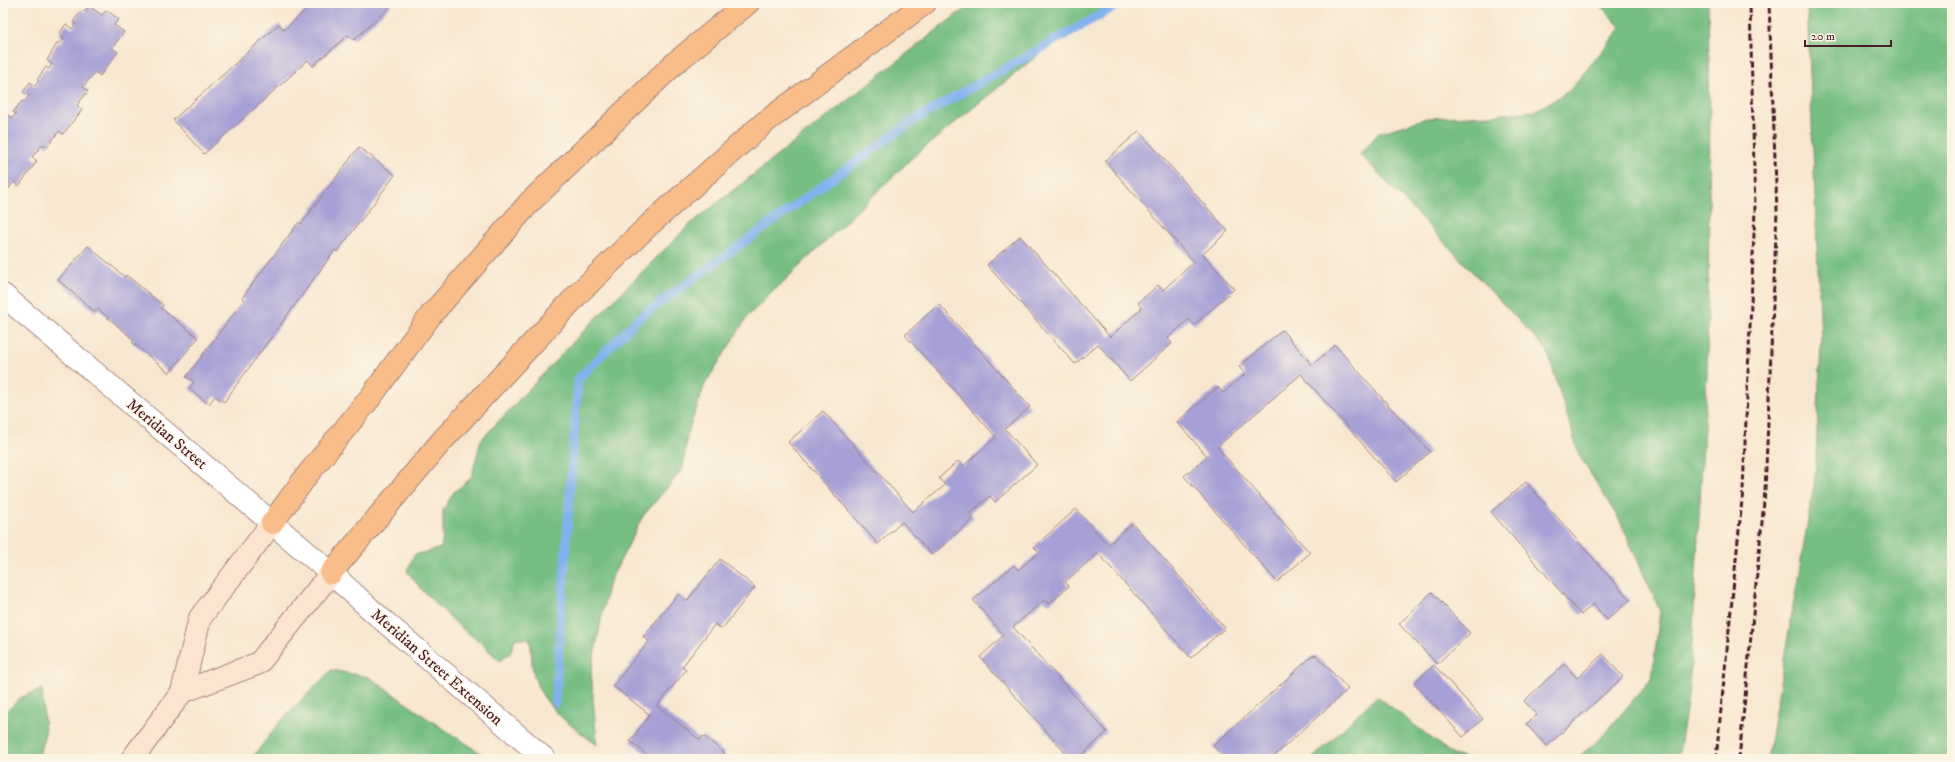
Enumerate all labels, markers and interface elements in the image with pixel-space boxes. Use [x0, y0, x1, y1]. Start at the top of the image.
scale bar [1805, 22, 1891, 48]
text: 20 m [1811, 29, 1835, 44]
street label: Meridian Street [122, 394, 212, 474]
street label: Meridian Street Extension [367, 604, 507, 730]

